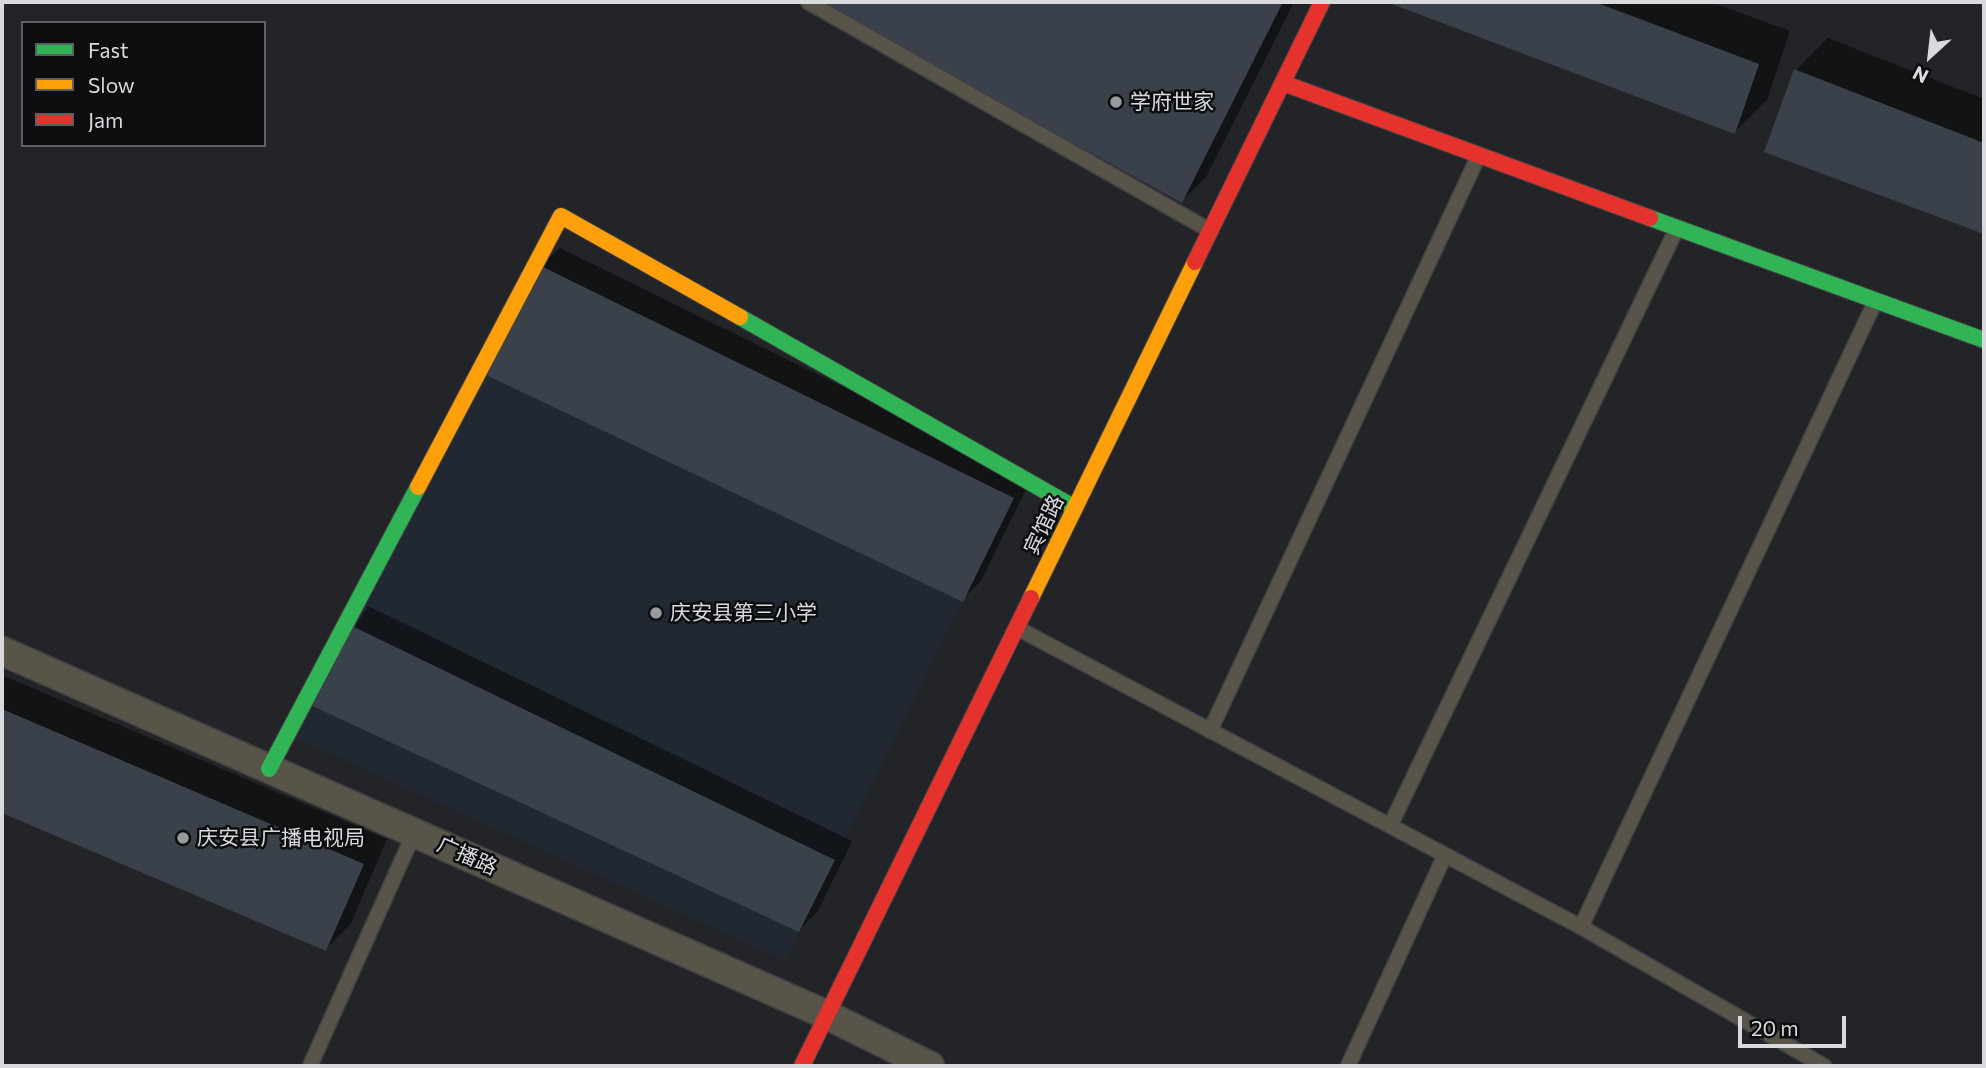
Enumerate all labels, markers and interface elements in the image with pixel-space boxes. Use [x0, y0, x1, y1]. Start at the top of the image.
legend [21, 21, 266, 147]
north arrow [1895, 21, 1965, 91]
text: Fast [88, 37, 129, 62]
text: N [1909, 62, 1932, 89]
text: Slow [88, 72, 135, 97]
place label: 学府世家 [1130, 89, 1214, 115]
marker: 学府世家 [1108, 94, 1124, 110]
text: Jam [88, 107, 123, 132]
street label: 宾馆路 [1019, 491, 1069, 559]
place label: 庆安县第三小学 [670, 600, 817, 626]
marker: 庆安县第三小学 [648, 605, 664, 621]
place label: 庆安县广播电视局 [197, 825, 365, 851]
marker: 庆安县广播电视局 [175, 830, 191, 846]
street label: 广播路 [433, 832, 501, 880]
scale bar [1741, 1002, 1850, 1046]
text: 20 m [1751, 1015, 1799, 1040]

